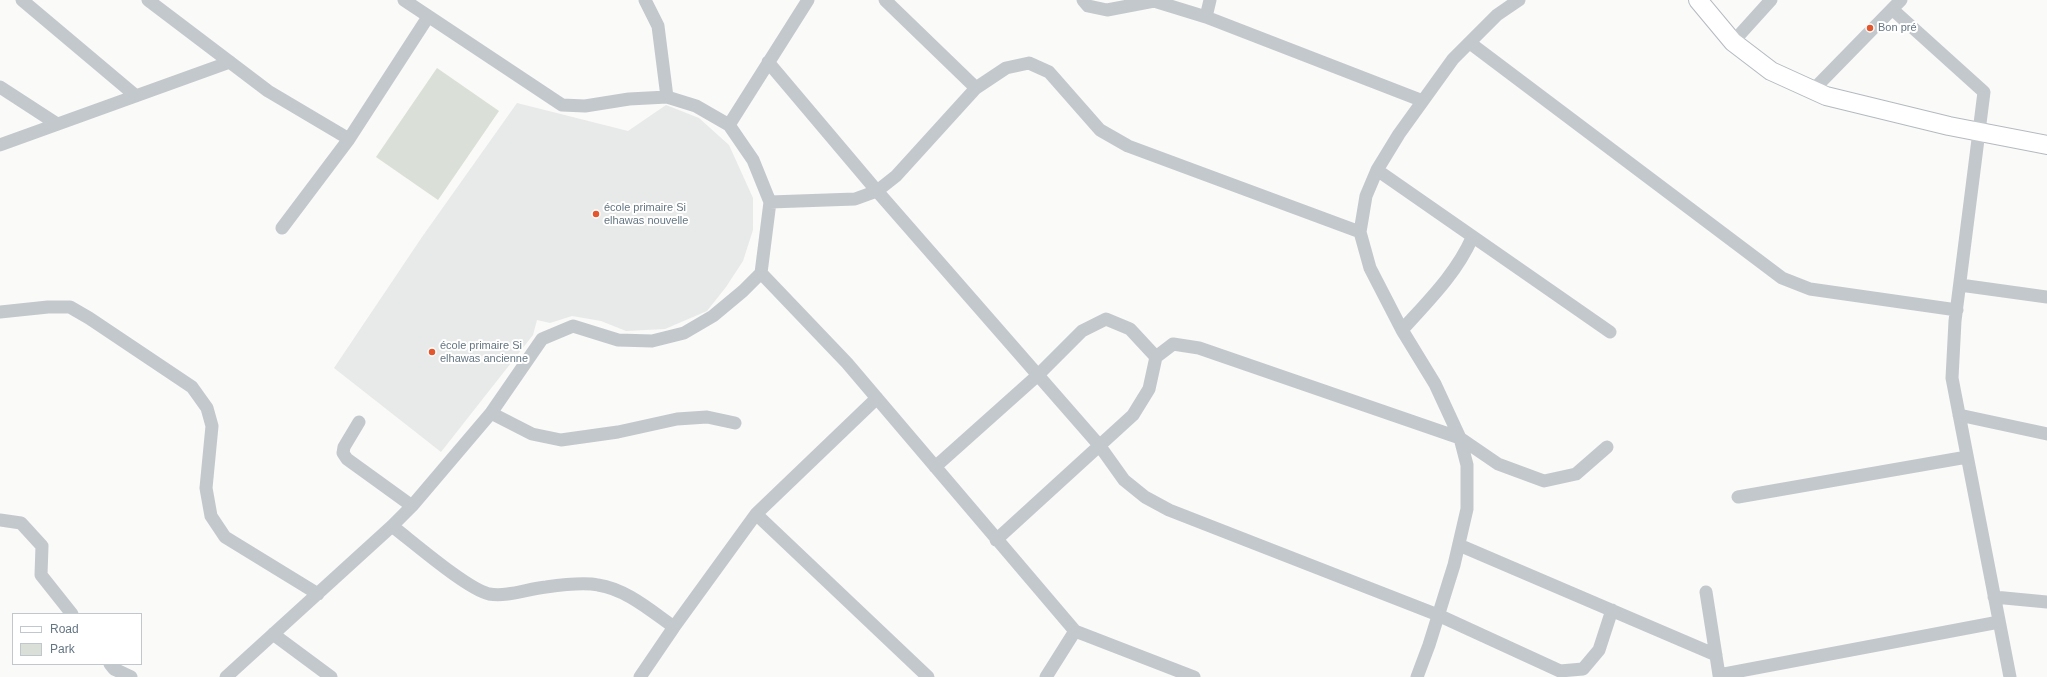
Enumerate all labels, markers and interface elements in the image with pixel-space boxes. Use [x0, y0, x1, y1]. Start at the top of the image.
place label: Bon pré [1878, 21, 1917, 35]
marker: Bon pré [1865, 23, 1875, 33]
place label: école primaire Si elhawas nouvelle [604, 201, 688, 227]
marker: école primaire Si elhawas nouvelle [591, 209, 601, 219]
place label: école primaire Si elhawas ancienne [440, 339, 528, 365]
marker: école primaire Si elhawas ancienne [427, 347, 437, 357]
legend [12, 613, 142, 665]
text: Road [50, 622, 79, 636]
text: Park [50, 642, 75, 656]

